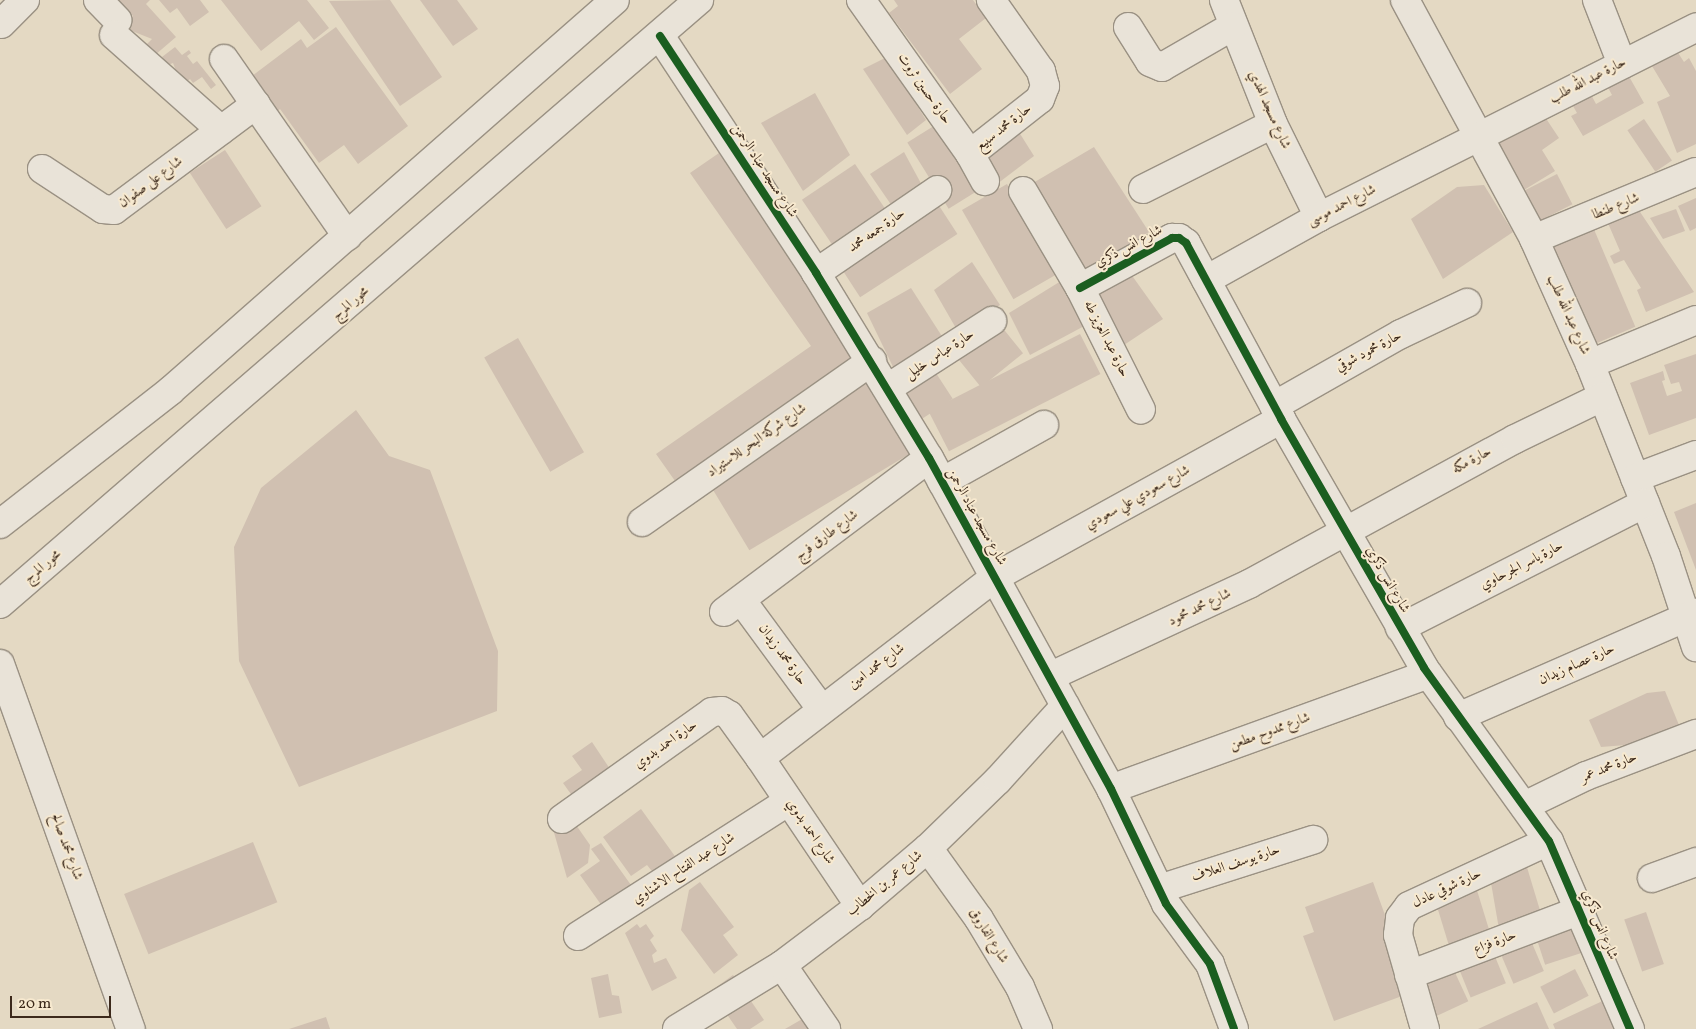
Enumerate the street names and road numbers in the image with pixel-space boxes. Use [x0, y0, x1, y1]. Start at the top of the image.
street label: حارة حسين ثروت [893, 50, 955, 128]
street label: حارة عبد الله طلب [1547, 54, 1629, 108]
street label: شارع مسجد الهدي [1244, 68, 1294, 152]
street label: حارة محمد سبيع [973, 101, 1035, 155]
street label: شارع مسجد عباد الرحمن [727, 121, 801, 221]
street label: شارع على صفوان [116, 154, 186, 212]
street label: شارع احمد موسى [1305, 181, 1379, 231]
street label: شارع طنطا [1590, 190, 1642, 224]
street label: حارة جمعه محمد [845, 205, 909, 257]
street label: شارع انس ذكري [1092, 222, 1166, 272]
street label: شارع عبد الله طلب [1543, 272, 1593, 358]
street label: محور المرج [329, 283, 373, 325]
street label: حارة عبد العزيز طه [1079, 298, 1133, 380]
street label: حارة عباس خليل [902, 326, 978, 384]
street label: حارة محمود شوقي [1333, 328, 1405, 376]
street label: شارع شركة البحر للاستيراد [704, 400, 810, 482]
street label: حارة مكه [1450, 444, 1494, 478]
street label: شارع سعودي علي سعودي [1083, 462, 1193, 534]
street label: شارع مسجد عباد الرحمن [942, 465, 1010, 569]
street label: شارع طارق فرج [792, 507, 862, 565]
street label: حارة ياسر الجرحاوي [1478, 538, 1566, 594]
street label: شارع انس ذكري [1361, 544, 1413, 616]
street label: محور المرج [21, 547, 65, 587]
street label: شارع محمد محمود [1166, 586, 1234, 630]
street label: حارة محمد زيدان [754, 621, 810, 689]
street label: شارع محمد امين [846, 640, 908, 694]
street label: حارة عصام زيدان [1536, 641, 1618, 689]
street label: شارع ممدوح مطعن [1227, 710, 1313, 754]
street label: حارة احمد بدوي [631, 717, 701, 773]
street label: حارة محمد عمر [1578, 749, 1640, 787]
street label: شارع احمد بدوي [782, 796, 838, 868]
street label: شارع محمد صالح [46, 811, 86, 883]
street label: شارع عبد الفتاح الاشناوي [630, 830, 738, 908]
street label: حارة يوسف العلاف [1190, 842, 1282, 886]
street label: شارع عمر بن الخطاب [844, 847, 926, 921]
street label: حارة شوقي عادل [1410, 866, 1484, 912]
street label: شارع انس ذكري [1577, 887, 1621, 963]
street label: شارع الفاروق [964, 905, 1012, 967]
street label: حارة فزاع [1471, 927, 1519, 959]

